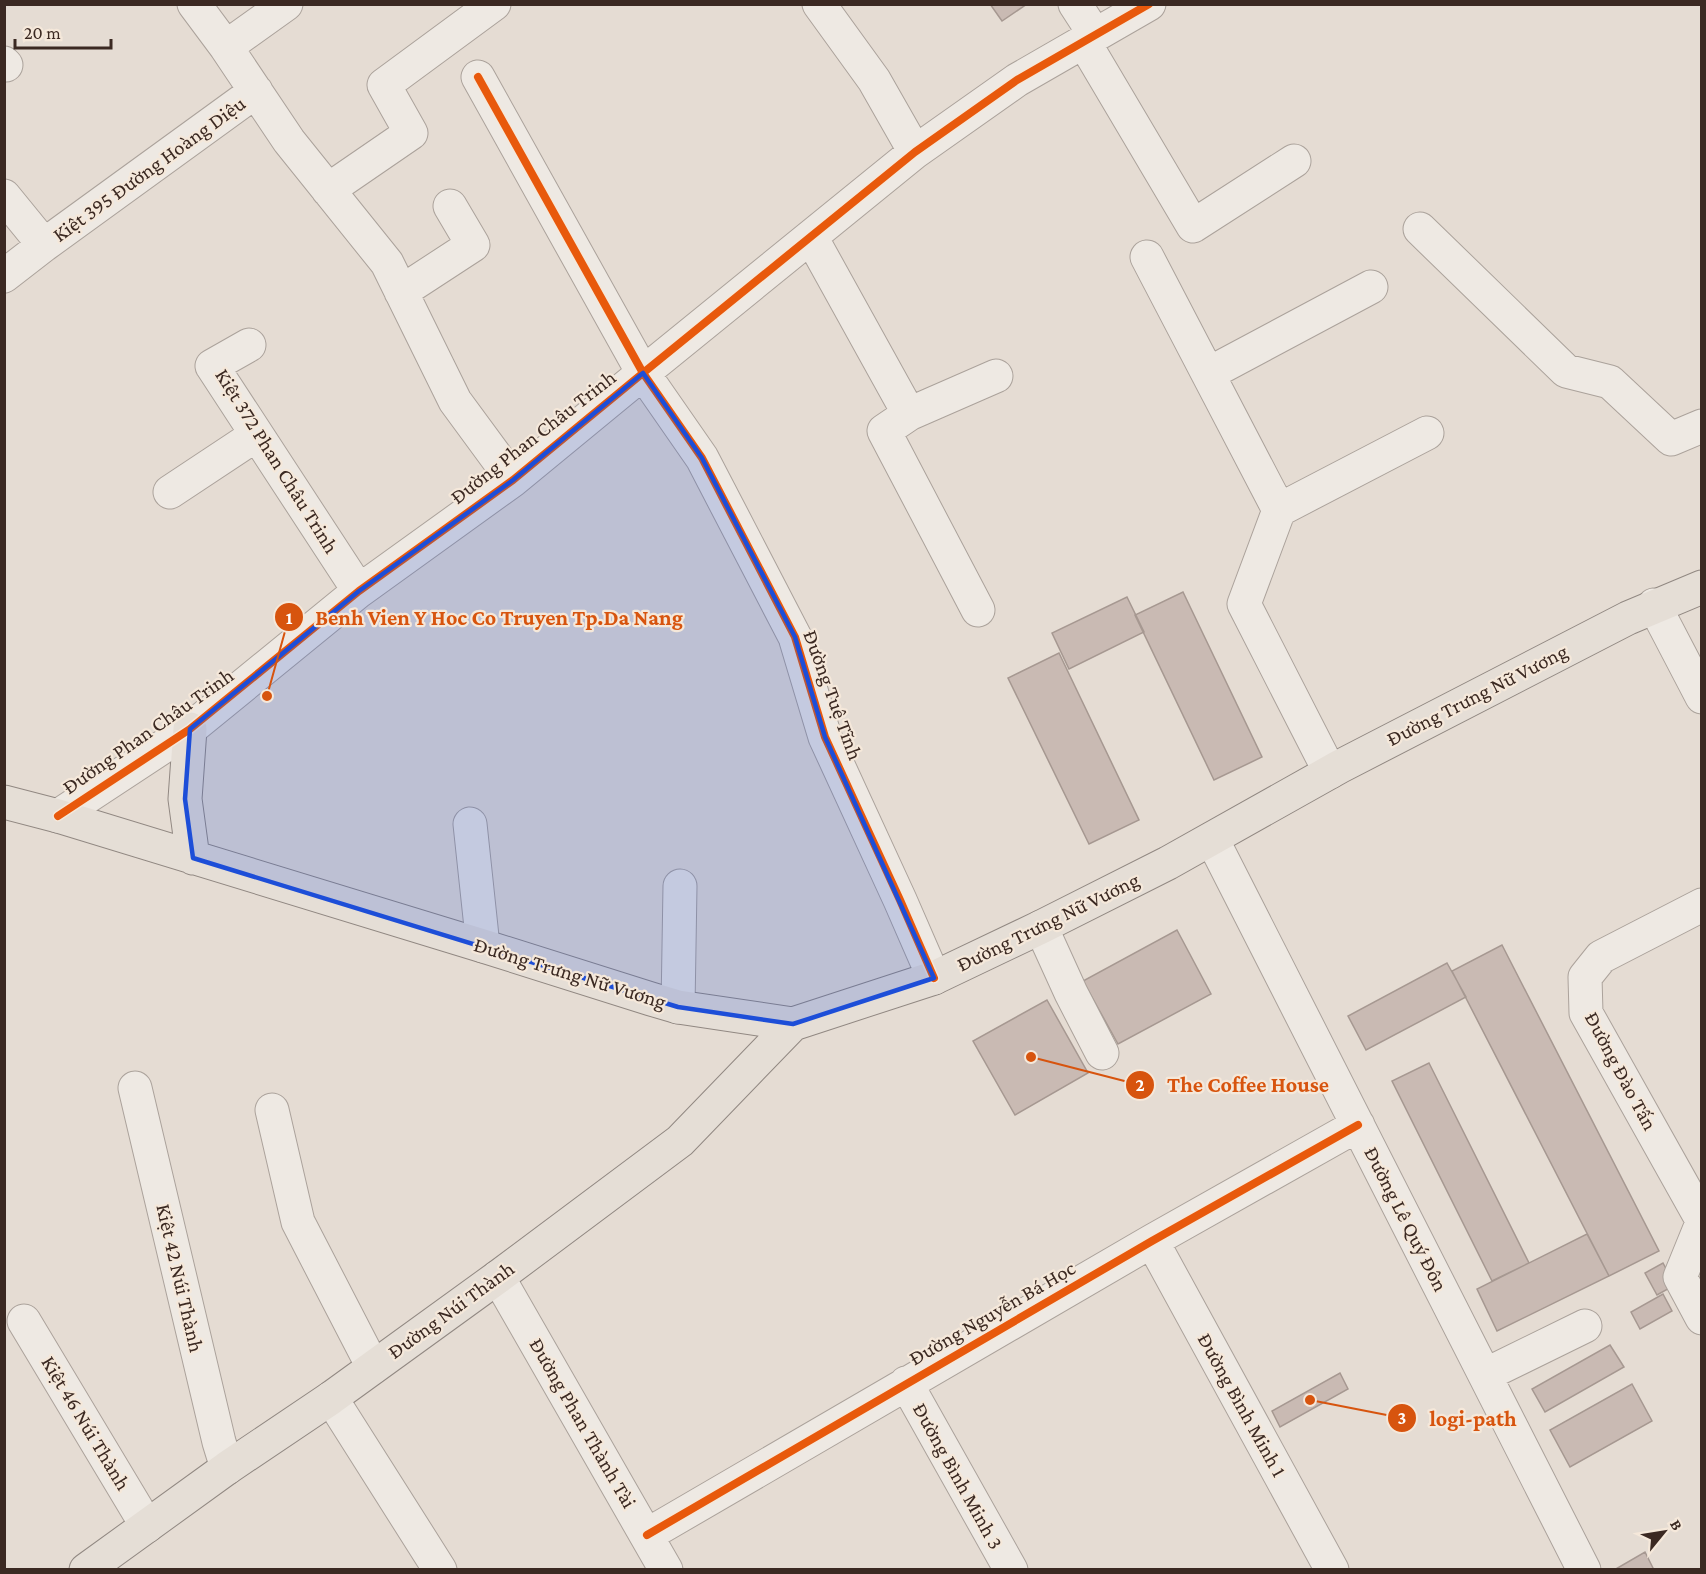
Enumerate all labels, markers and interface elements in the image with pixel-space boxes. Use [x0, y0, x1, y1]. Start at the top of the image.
scale bar [15, 12, 111, 50]
text: 20 m [24, 23, 61, 43]
street label: Kiệt 395 Đường Hoàng Diệu [48, 91, 250, 247]
street label: Kiệt 372 Phan Châu Trinh [210, 364, 344, 558]
street label: Đường Phan Châu Trinh [446, 365, 620, 509]
callout: Benh Vien Y Hoc Co Truyen Tp.Da Nang [274, 597, 695, 637]
text: Benh Vien Y Hoc Co Truyen Tp.Da Nang [315, 605, 683, 630]
text: 1 [286, 608, 293, 628]
street label: Đường Tuệ Tĩnh [798, 627, 868, 763]
street label: Đường Trưng Nữ Vương [1383, 639, 1571, 751]
street label: Đường Phan Châu Trinh [58, 663, 238, 799]
street label: Đường Trưng Nữ Vương [953, 867, 1143, 977]
street label: Đường Trưng Nữ Vương [471, 932, 669, 1014]
street label: Đường Đào Tấn [1580, 1008, 1662, 1134]
callout: The Coffee House [1125, 1065, 1341, 1105]
text: The Coffee House [1167, 1072, 1329, 1097]
text: 2 [1135, 1075, 1145, 1095]
street label: Đường Lê Quý Đôn [1359, 1143, 1453, 1295]
street label: Kiệt 42 Núi Thành [151, 1201, 209, 1355]
street label: Đường Núi Thành [383, 1256, 519, 1364]
street label: Đường Nguyễn Bá Học [905, 1256, 1080, 1370]
street label: Đường Bình Minh 1 [1193, 1329, 1291, 1481]
street label: Đường Phan Thành Tài [524, 1334, 642, 1513]
street label: Kiệt 46 Núi Thành [36, 1352, 136, 1494]
callout: logi-path [1387, 1398, 1529, 1438]
street label: Đường Bình Minh 3 [908, 1399, 1008, 1553]
text: logi-path [1429, 1406, 1517, 1431]
text: 3 [1398, 1408, 1406, 1428]
north arrow [1634, 1502, 1694, 1562]
text: B [1667, 1516, 1686, 1533]

